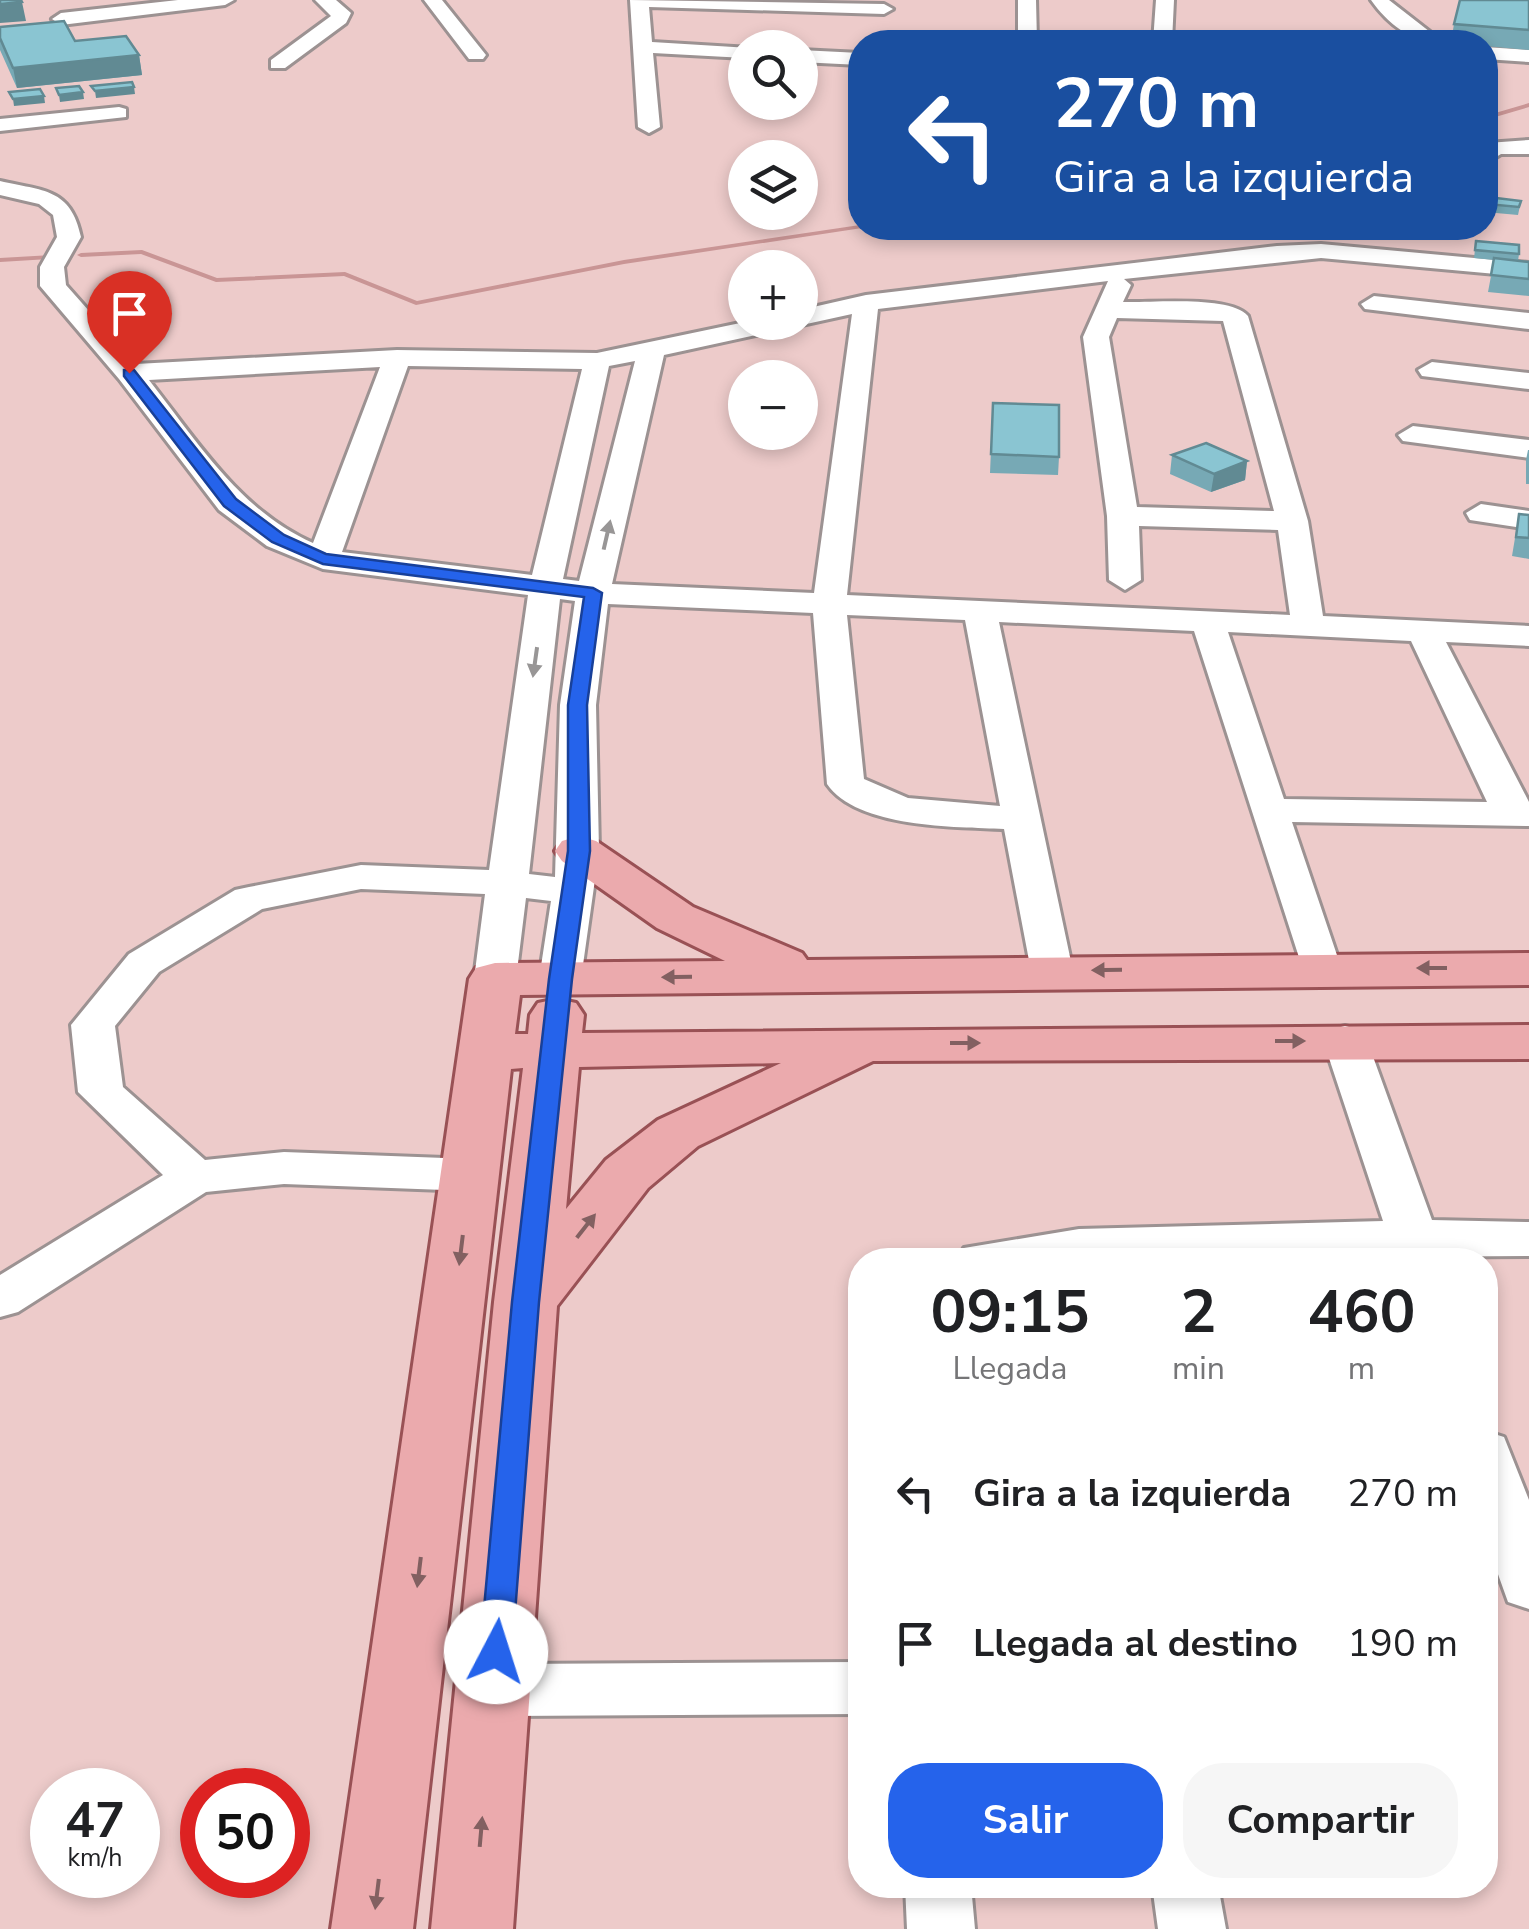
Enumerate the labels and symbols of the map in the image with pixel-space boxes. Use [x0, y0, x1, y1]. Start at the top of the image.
pin [87, 271, 172, 374]
one-way arrow [600, 519, 615, 550]
one-way arrow [527, 647, 543, 679]
one-way arrow [1415, 960, 1447, 976]
one-way arrow [1090, 963, 1122, 979]
one-way arrow [660, 969, 692, 985]
one-way arrow [1274, 1033, 1306, 1049]
one-way arrow [949, 1035, 981, 1051]
one-way arrow [575, 1213, 596, 1239]
one-way arrow [453, 1234, 469, 1266]
one-way arrow [411, 1556, 427, 1588]
position arrow [444, 1600, 548, 1704]
speed limit sign: 50 [180, 1768, 310, 1898]
one-way arrow [473, 1815, 489, 1847]
one-way arrow [369, 1879, 385, 1910]

